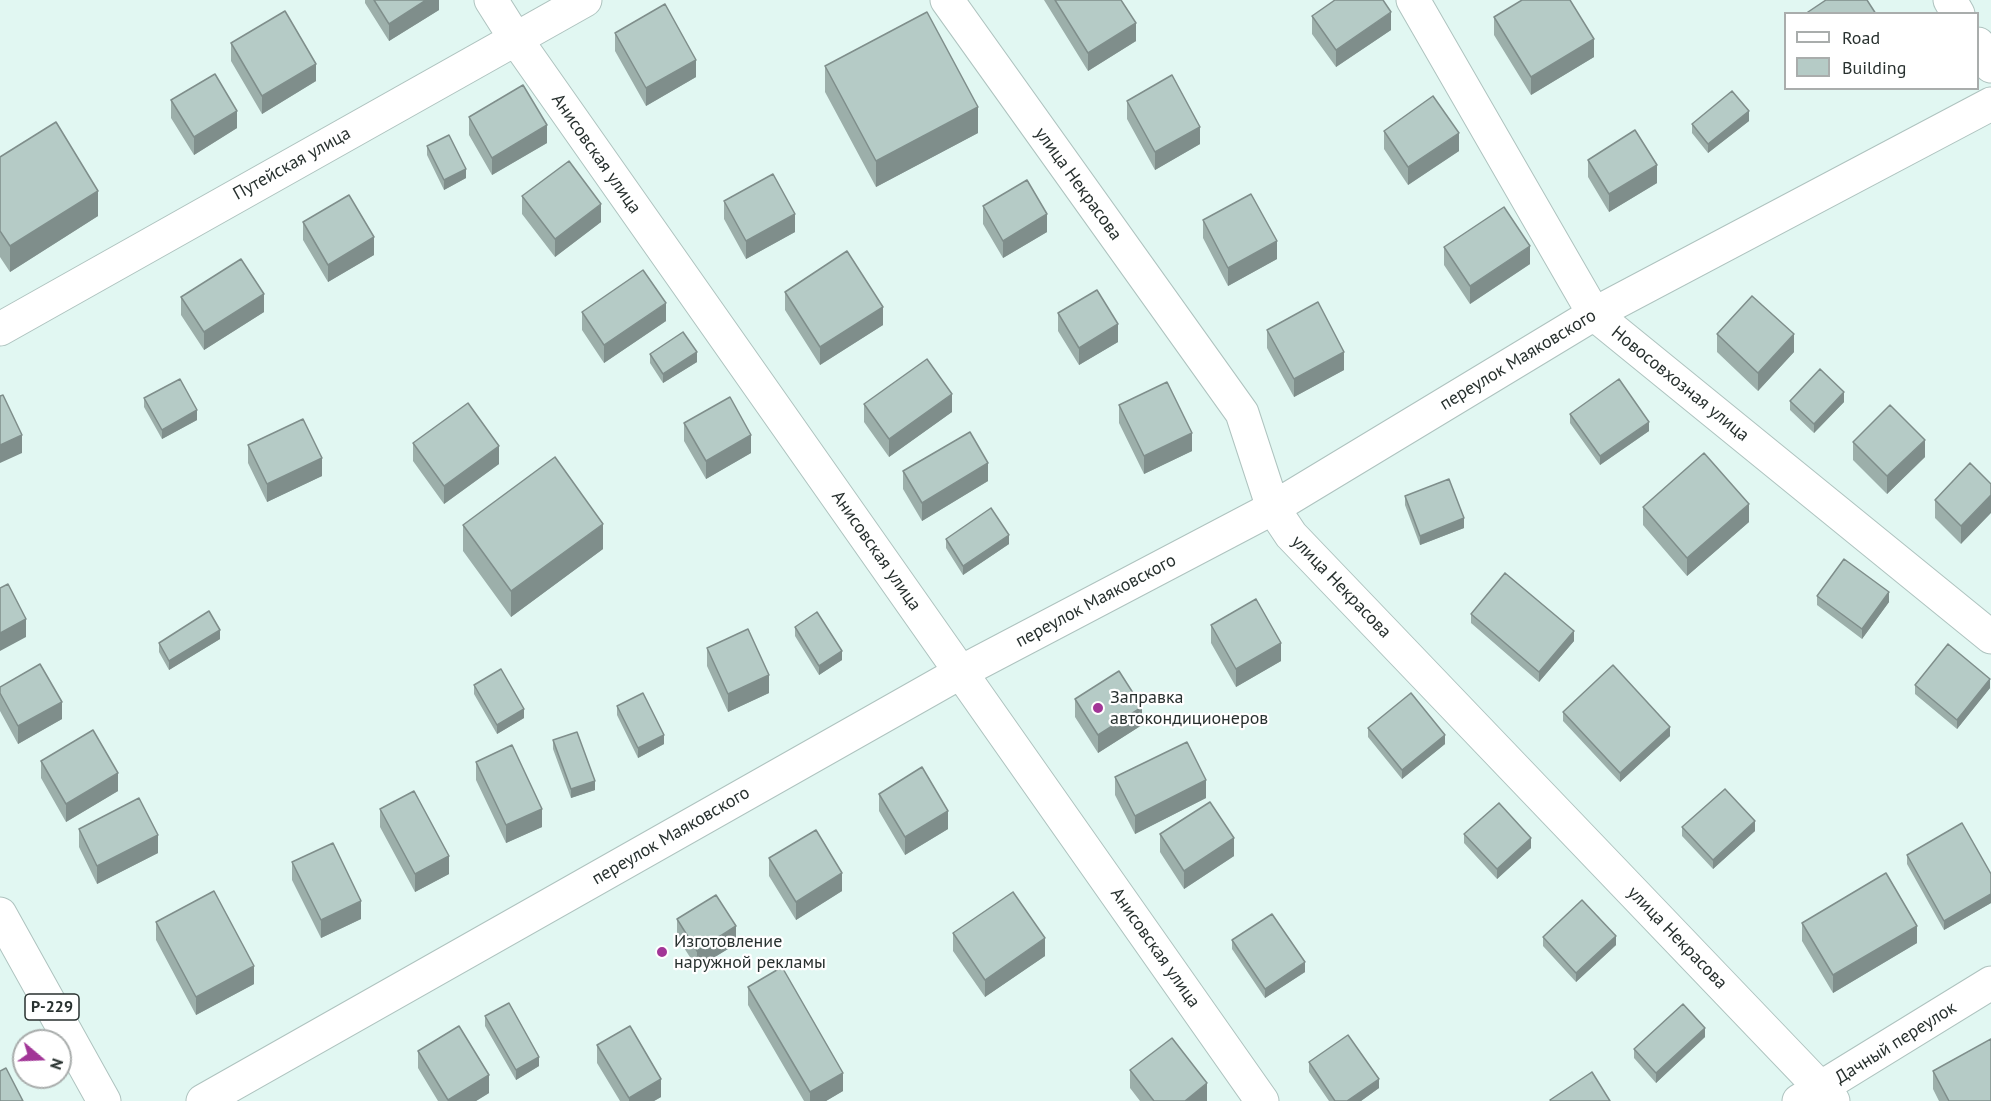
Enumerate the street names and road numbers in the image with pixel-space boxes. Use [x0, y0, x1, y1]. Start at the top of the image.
street label: Анисовская улица [547, 90, 645, 218]
street label: Путейская улица [230, 123, 354, 205]
street label: улица Некрасова [1030, 123, 1126, 245]
street label: переулок Маяковского [1436, 305, 1600, 415]
street label: Новосовхозная улица [1607, 322, 1753, 446]
street label: Анисовская улица [827, 487, 925, 615]
street label: улица Некрасова [1287, 531, 1395, 643]
street label: переулок Маяковского [1012, 550, 1180, 652]
street label: переулок Маяковского [588, 782, 754, 890]
street label: улица Некрасова [1623, 882, 1731, 994]
street label: Анисовская улица [1106, 884, 1204, 1012]
road number: Р-229 [25, 994, 79, 1020]
street label: Дачный переулок [1831, 997, 1961, 1089]

